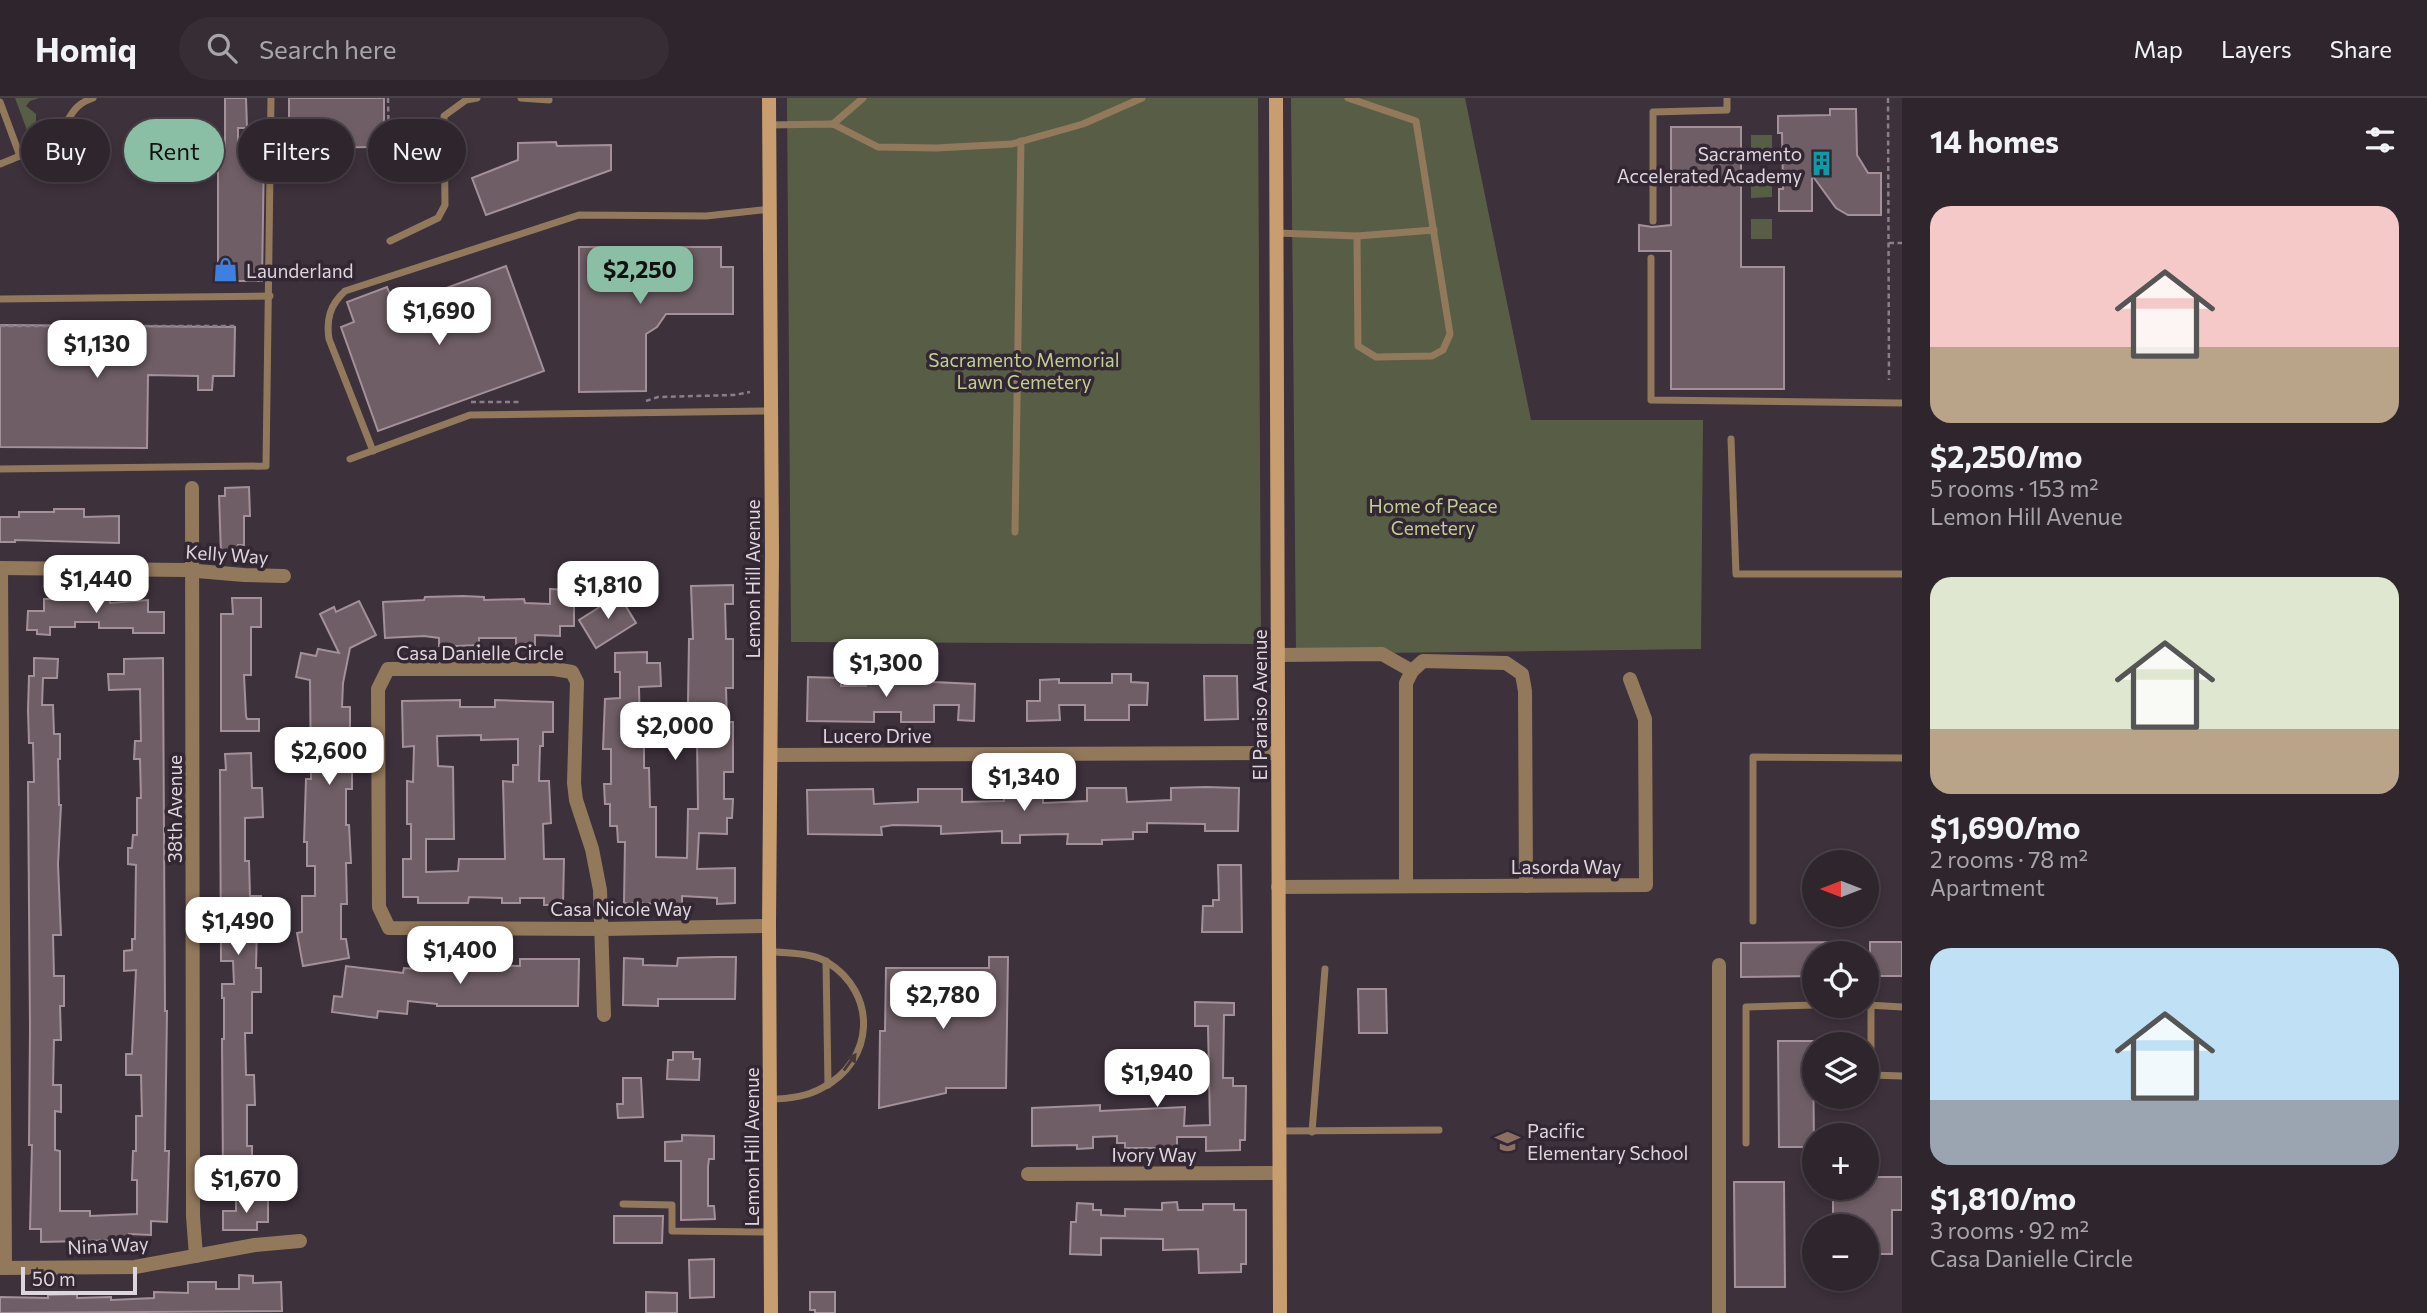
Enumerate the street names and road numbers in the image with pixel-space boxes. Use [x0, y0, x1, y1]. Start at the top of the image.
street label: Lemon Hill Avenue [741, 499, 764, 659]
street label: Kelly Way [185, 540, 269, 568]
street label: El Paraiso Avenue [1248, 630, 1271, 780]
street label: Casa Danielle Circle [396, 641, 564, 664]
street label: Lucero Drive [822, 724, 932, 747]
street label: 38th Avenue [163, 755, 186, 863]
street label: Lasorda Way [1511, 855, 1621, 878]
street label: Casa Nicole Way [550, 897, 692, 920]
street label: Lemon Hill Avenue [740, 1067, 763, 1227]
street label: Ivory Way [1111, 1143, 1197, 1166]
street label: Nina Way [67, 1231, 150, 1259]

